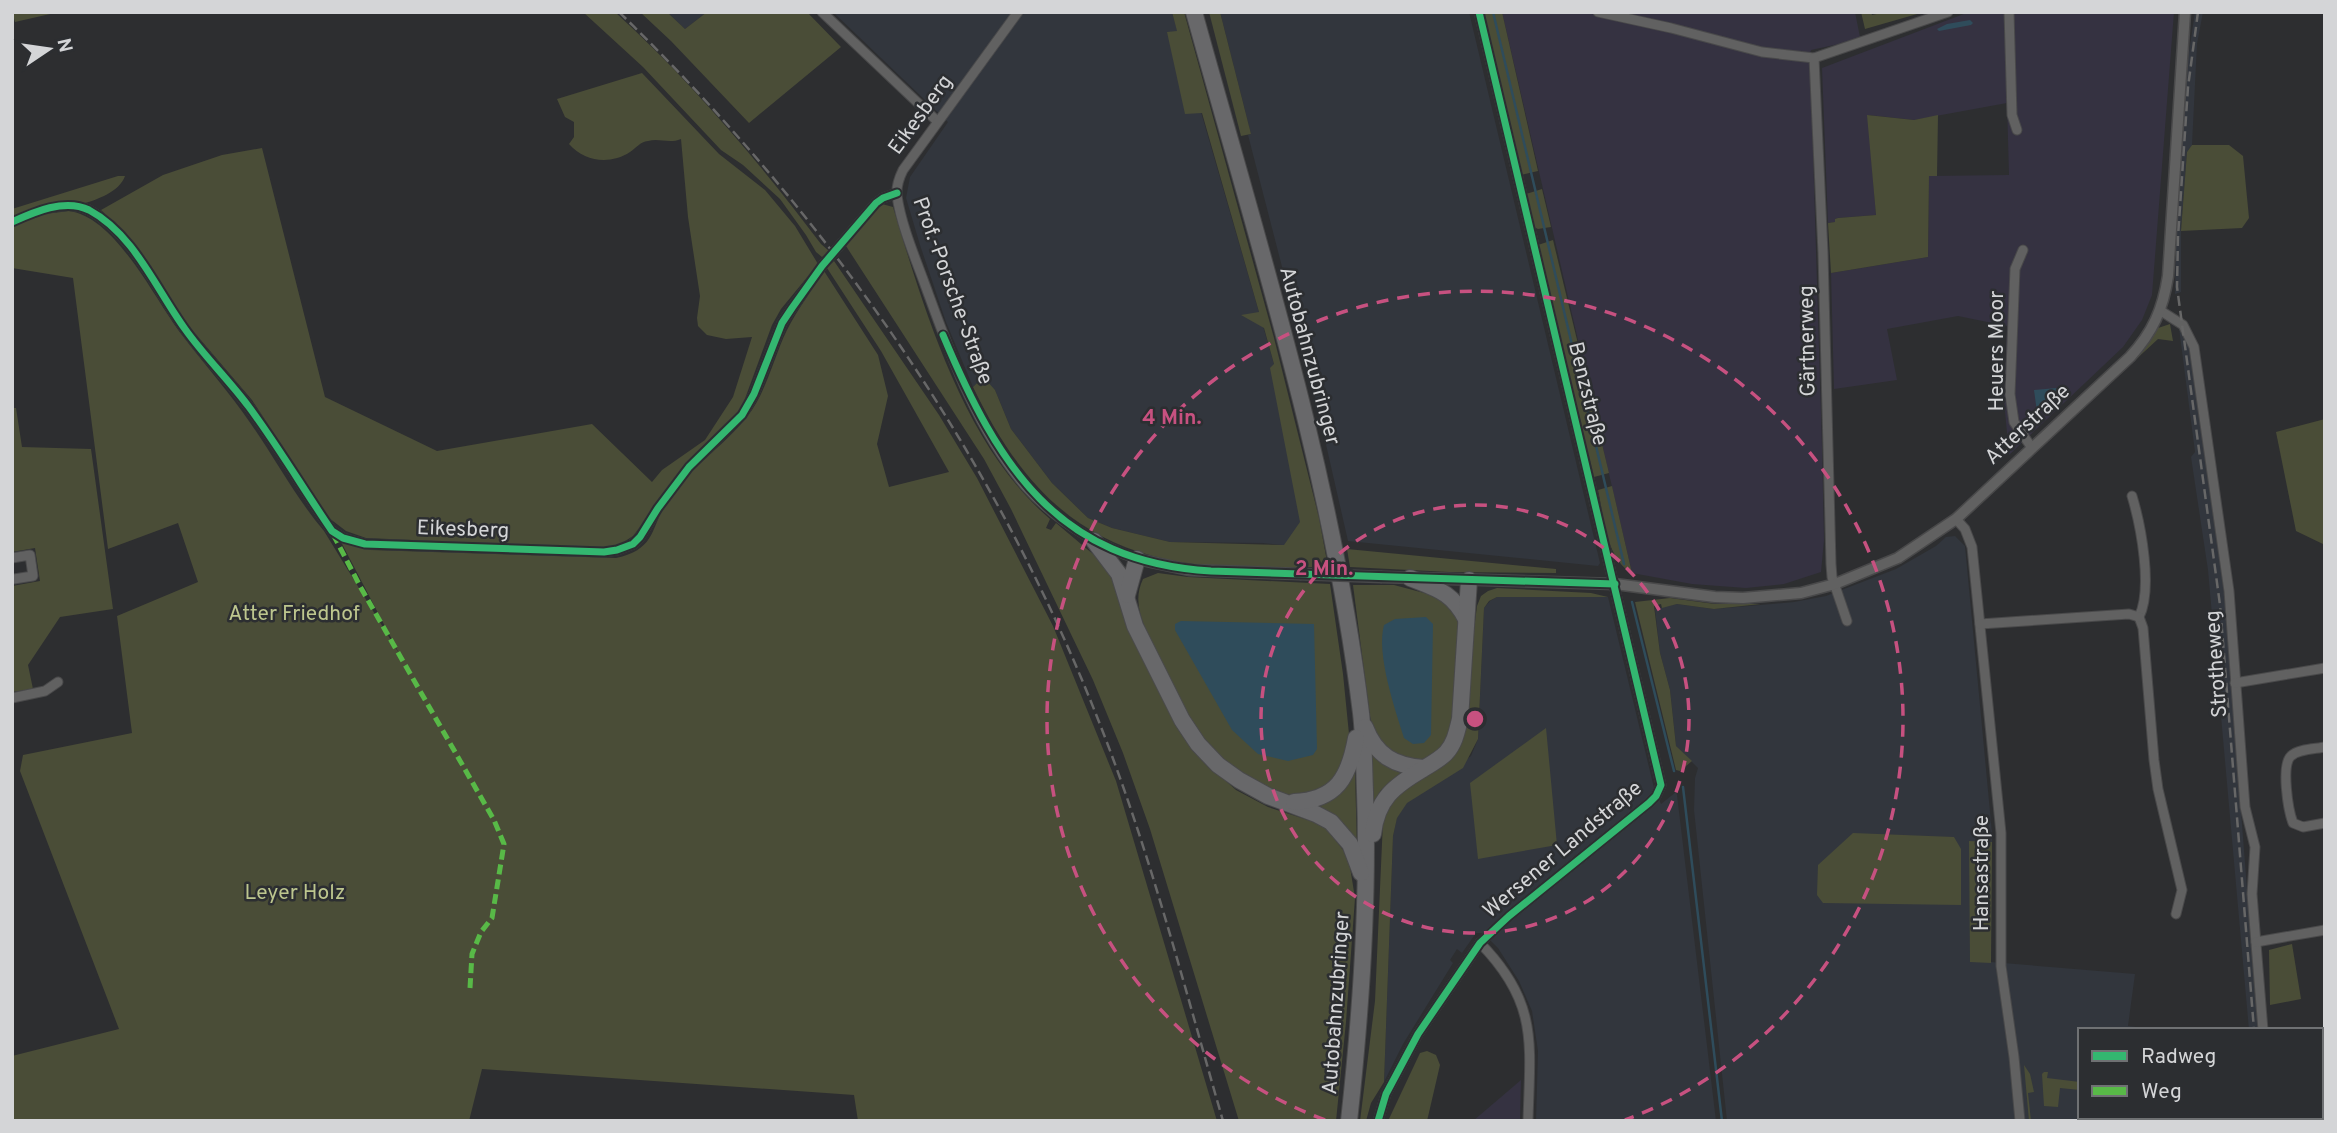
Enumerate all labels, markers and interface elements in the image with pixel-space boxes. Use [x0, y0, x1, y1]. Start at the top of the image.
north arrow [14, 14, 84, 84]
text: N [50, 36, 77, 55]
street label: Eikesberg [883, 70, 959, 160]
street label: Prof.-Porsche-Straße [905, 193, 999, 389]
street label: Autobahnzubringer [1272, 264, 1346, 448]
street label: Gärtnerweg [1794, 285, 1822, 397]
street label: Heuers Moor [1984, 291, 2011, 411]
street label: Benzstraße [1561, 339, 1613, 449]
street label: Atterstraße [1980, 379, 2076, 471]
text: 4 Min. [1142, 405, 1202, 432]
street label: Eikesberg [416, 515, 510, 545]
text: 2 Min. [1295, 556, 1353, 583]
park label: Atter Friedhof [228, 601, 360, 628]
street label: Strotheweg [2200, 609, 2234, 719]
centre of rings [1463, 707, 1487, 731]
street label: Wersener Landstraße [1478, 775, 1648, 925]
street label: Hansastraße [1969, 815, 1996, 931]
park label: Leyer Holz [245, 880, 345, 907]
street label: Autobahnzubringer [1317, 911, 1357, 1095]
legend [2078, 1028, 2323, 1119]
text: Radweg [2141, 1044, 2216, 1071]
text: Weg [2141, 1079, 2182, 1106]

